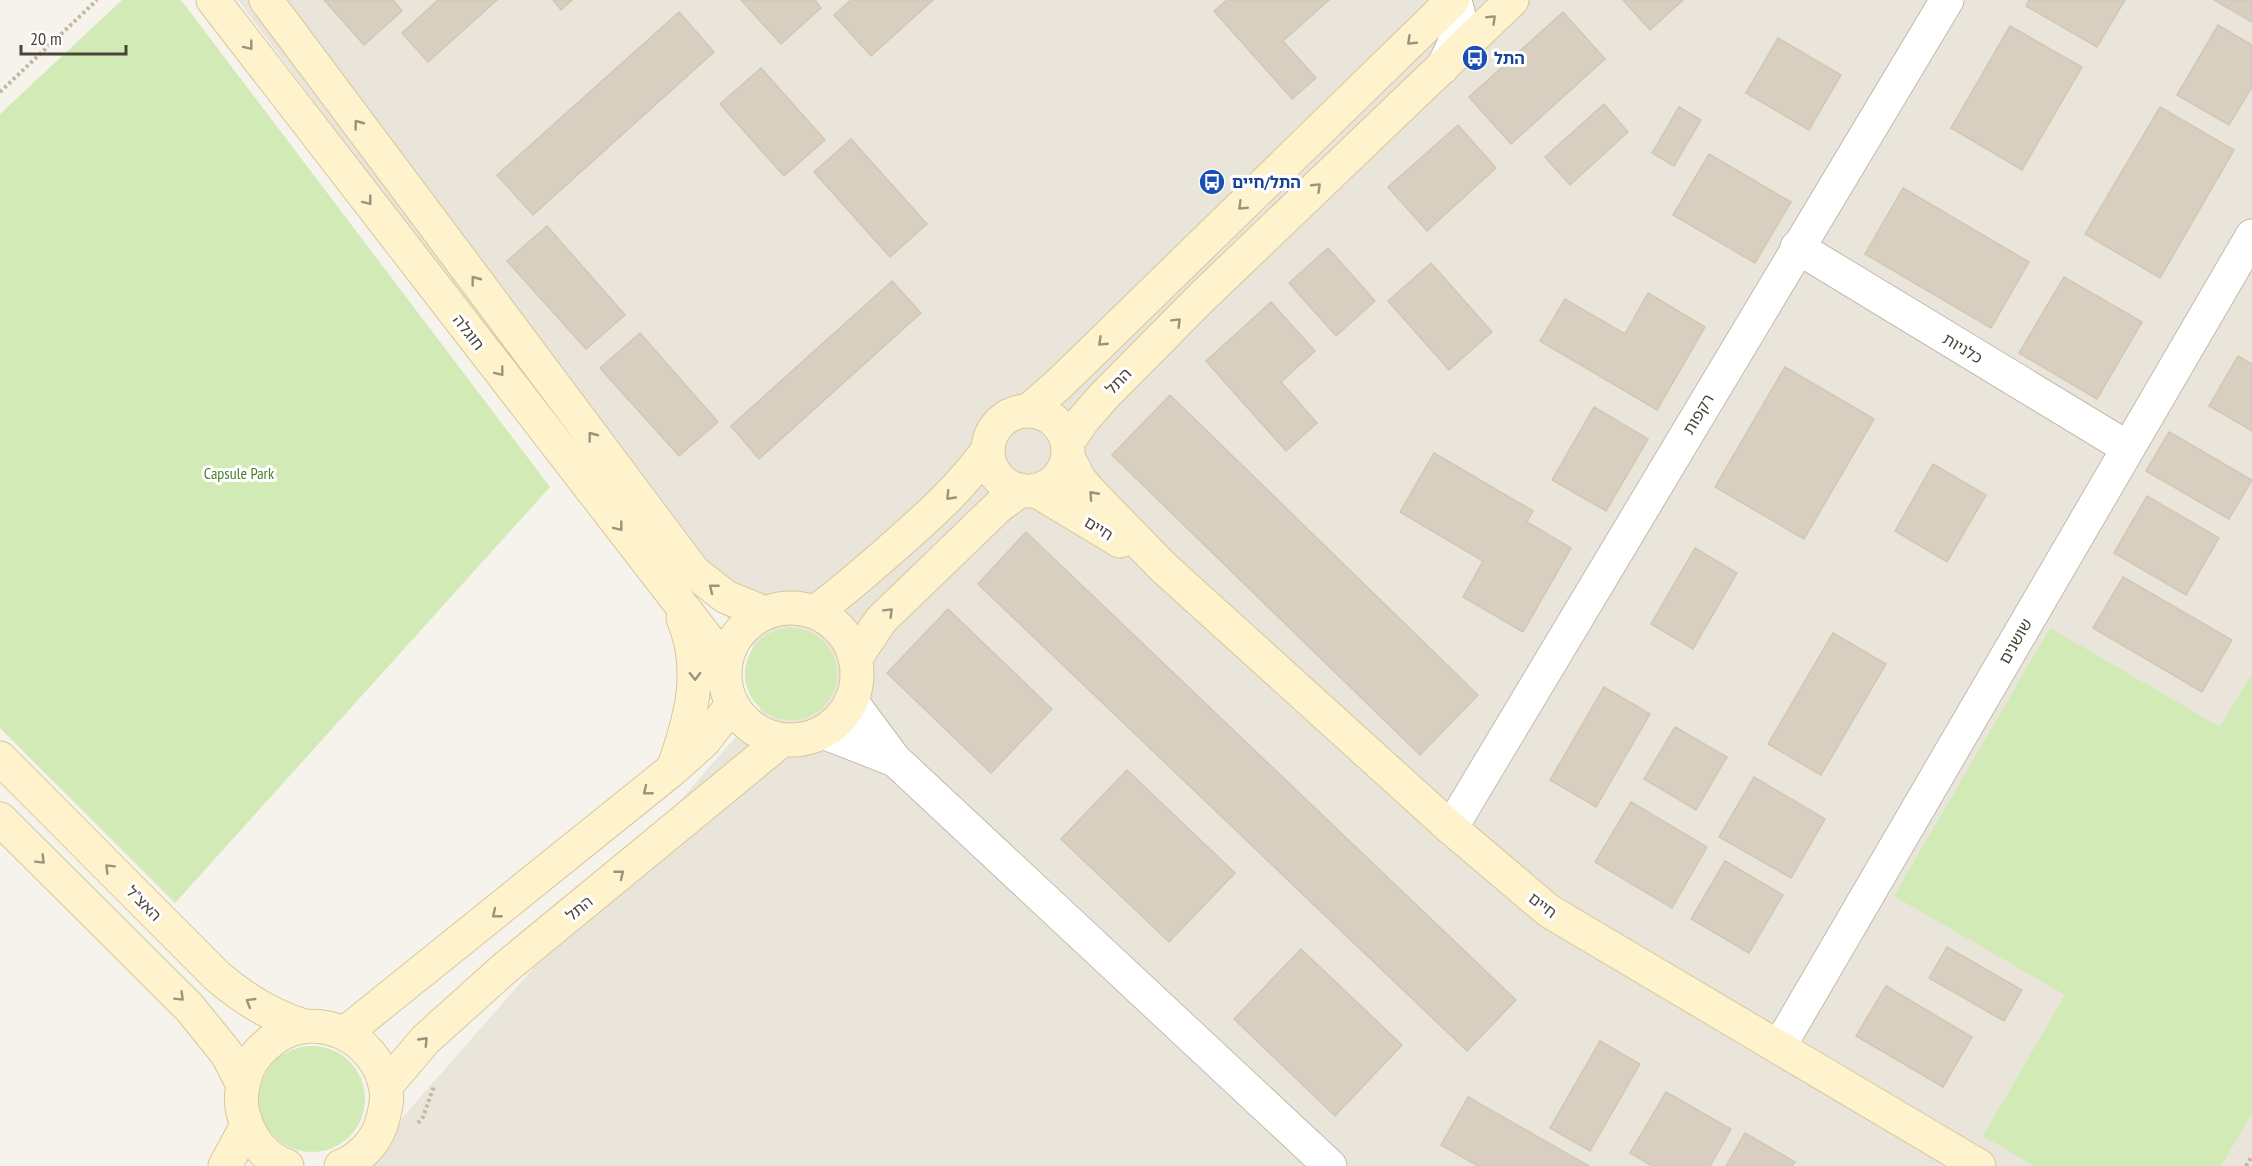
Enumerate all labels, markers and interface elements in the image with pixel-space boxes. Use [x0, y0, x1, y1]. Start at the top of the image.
one-way arrow [1484, 16, 1495, 27]
scale bar [21, 18, 126, 56]
text: 20 m [30, 27, 62, 50]
one-way arrow [1408, 33, 1419, 44]
one-way arrow [242, 40, 253, 51]
bus stop icon: התל [1460, 43, 1490, 73]
place label: התל [1494, 48, 1525, 68]
one-way arrow [355, 119, 366, 130]
bus stop icon: התל/חיים [1197, 167, 1227, 197]
place label: התל/חיים [1232, 172, 1301, 192]
one-way arrow [1311, 183, 1321, 194]
one-way arrow [361, 194, 372, 205]
one-way arrow [1238, 199, 1248, 210]
one-way arrow [472, 275, 483, 286]
street label: חוגלה [449, 310, 489, 354]
one-way arrow [1169, 319, 1180, 330]
street label: כלניות [1939, 328, 1987, 368]
one-way arrow [1098, 335, 1108, 346]
street label: התל [1101, 364, 1135, 398]
one-way arrow [492, 365, 503, 376]
street label: רקפות [1678, 390, 1718, 438]
one-way arrow [589, 431, 600, 442]
park label: Capsule Park [204, 463, 275, 483]
one-way arrow [946, 490, 957, 500]
one-way arrow [1089, 491, 1100, 501]
street label: חיים [1081, 511, 1117, 545]
one-way arrow [611, 520, 622, 531]
one-way arrow [709, 584, 720, 595]
one-way arrow [882, 608, 893, 619]
street label: שושנים [1994, 615, 2036, 667]
one-way arrow [689, 671, 701, 680]
one-way arrow [643, 783, 654, 794]
one-way arrow [34, 852, 45, 863]
one-way arrow [106, 865, 117, 876]
one-way arrow [613, 871, 624, 882]
street label: האצ"ל [122, 881, 166, 925]
street label: חיים [1525, 888, 1561, 922]
street label: התל [561, 891, 597, 925]
one-way arrow [491, 906, 502, 917]
one-way arrow [172, 990, 183, 1001]
one-way arrow [246, 998, 256, 1010]
one-way arrow [417, 1038, 428, 1048]

